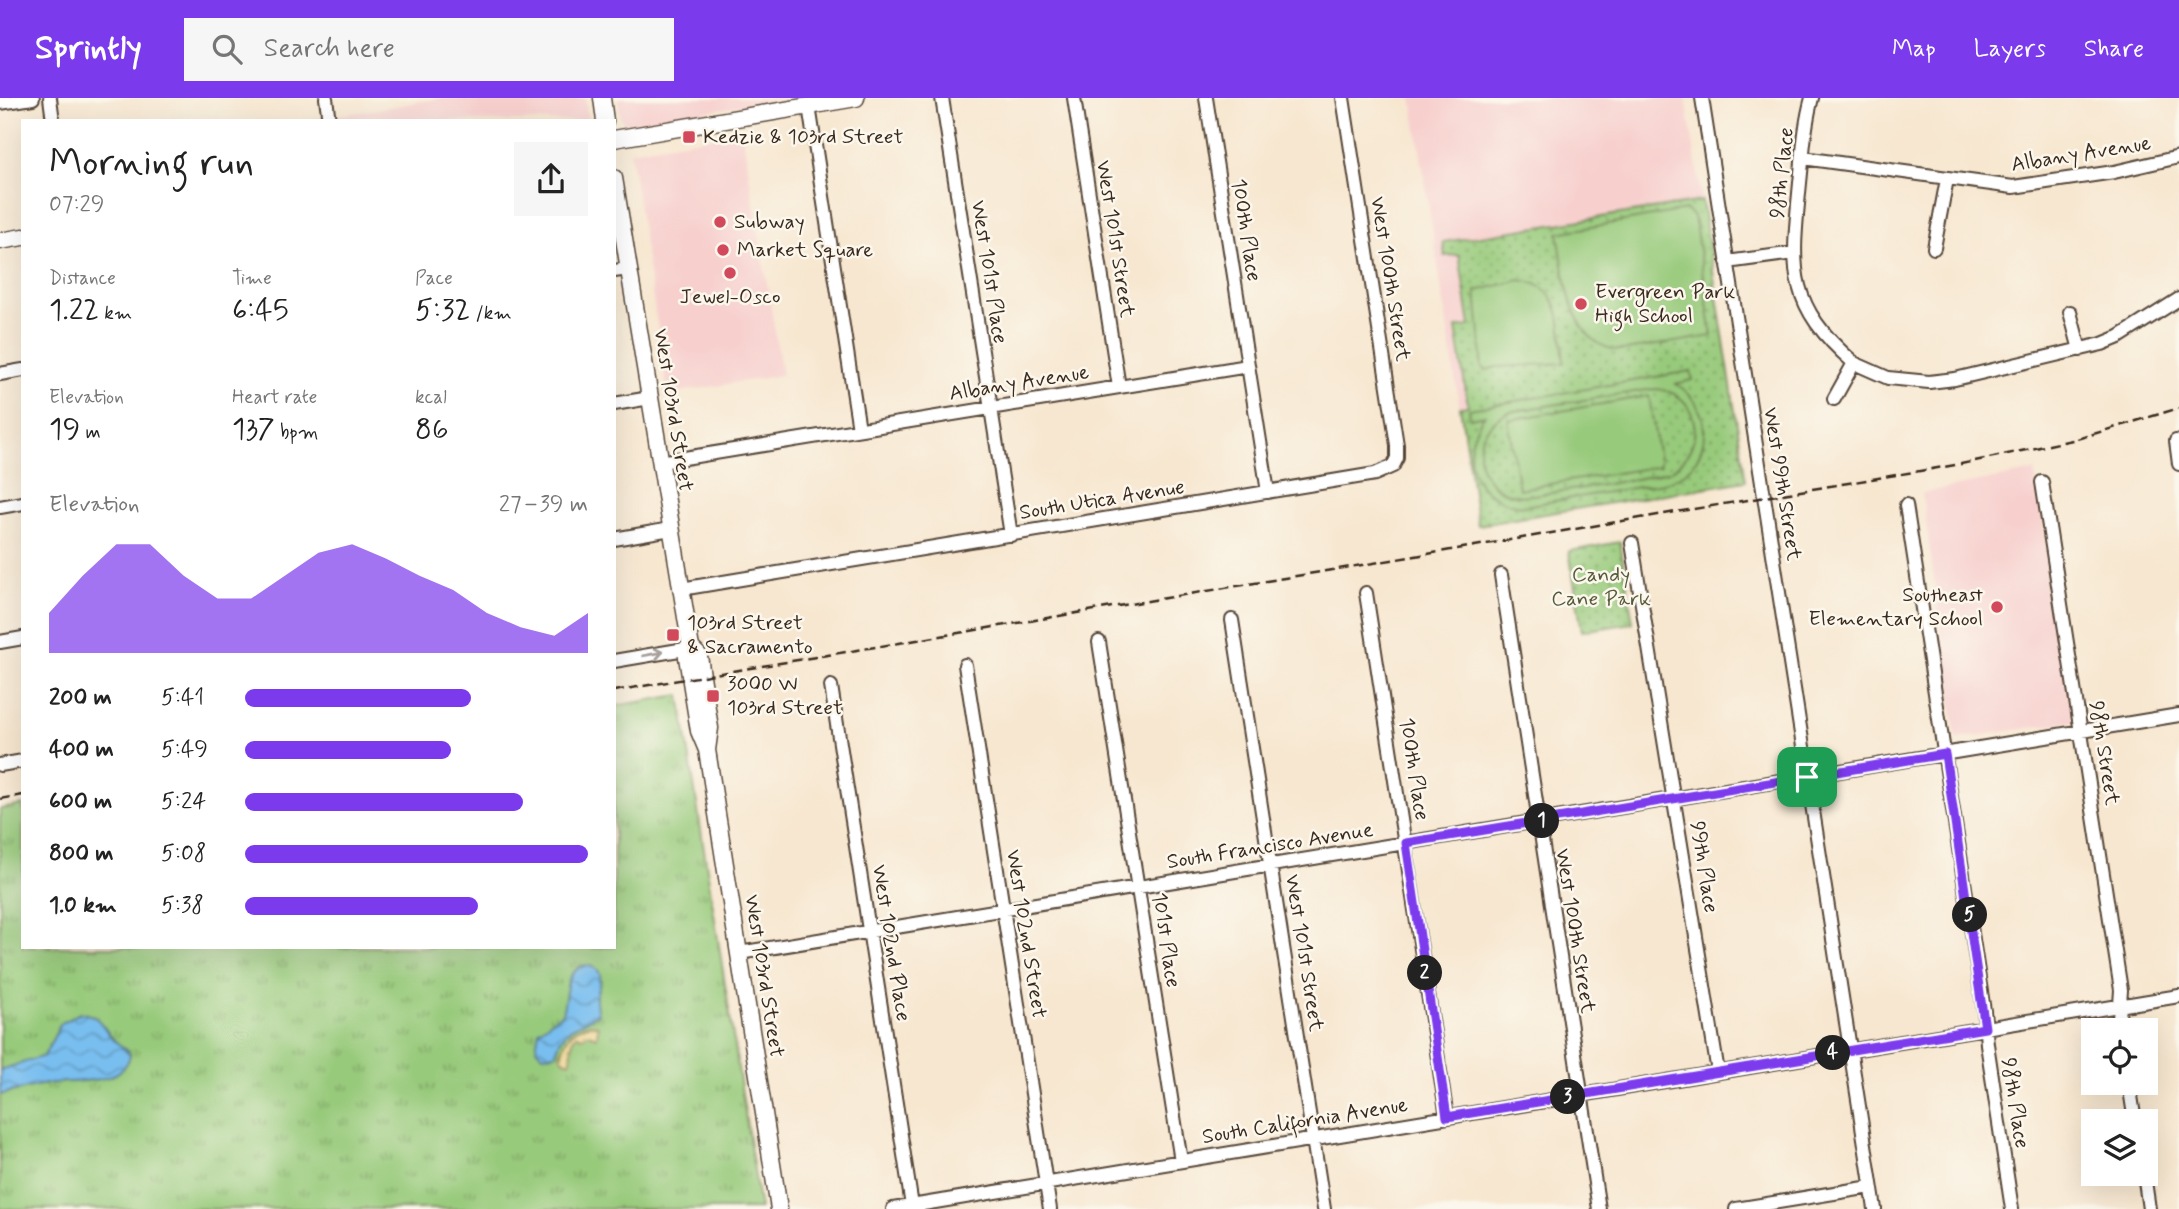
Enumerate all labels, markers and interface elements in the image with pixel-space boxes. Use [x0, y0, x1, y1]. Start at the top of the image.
search box [184, 18, 674, 81]
text: Sprintly [35, 27, 142, 71]
icon: search [208, 30, 246, 68]
text: Search here [264, 32, 395, 66]
text: Map [1892, 34, 1936, 65]
text: Layers [1974, 34, 2046, 65]
text: Share [2084, 34, 2144, 65]
place label: Kedzie & 103rd Street [703, 123, 903, 151]
street label: 98th Place [1763, 126, 1801, 220]
marker: Kedzie & 103rd Street [681, 129, 697, 145]
street label: Albany Avenue [2009, 129, 2153, 179]
text: Morning run [49, 139, 254, 188]
button: share [514, 142, 588, 216]
street label: West 101st Street [1089, 158, 1141, 320]
street label: 100th Place [1224, 177, 1268, 283]
text: 07:29 [49, 190, 105, 220]
street label: West 100th Street [1363, 195, 1417, 364]
street label: West 101st Place [964, 198, 1014, 346]
place label: Subway [734, 208, 805, 236]
marker: Subway [712, 214, 728, 230]
place label: Market Square [737, 236, 873, 264]
marker: Market Square [715, 242, 731, 258]
marker: Jewel-Osco [722, 265, 738, 281]
text: Distance [49, 266, 116, 291]
text: Time [232, 266, 272, 291]
text: Pace [415, 266, 453, 291]
place label: Evergreen Park High School [1595, 278, 1735, 332]
place label: Jewel-Osco [680, 283, 780, 311]
text: 1.22 [49, 291, 99, 330]
text: 6:45 [232, 291, 289, 330]
text: 5:32 [415, 291, 470, 330]
marker: Evergreen Park High School [1573, 296, 1589, 312]
text: km [99, 301, 132, 326]
text: /km [470, 301, 512, 326]
street label: West 103rd Street [646, 327, 700, 494]
street label: Albany Avenue [947, 358, 1091, 408]
text: Elevation [49, 385, 124, 410]
text: Heart rate [232, 385, 317, 410]
text: kcal [415, 385, 447, 410]
street label: West 99th Street [1756, 405, 1808, 563]
text: 19 [49, 410, 80, 449]
text: 137 [232, 410, 275, 449]
text: 86 [415, 410, 449, 449]
text: m [80, 420, 101, 445]
text: bpm [275, 420, 318, 445]
street label: South Utica Avenue [1017, 473, 1187, 527]
text: Elevation [49, 490, 140, 520]
text: 27–39 m [499, 490, 588, 520]
park label: Candy Cane Park [1551, 561, 1651, 613]
place label: Southeast Elementary School [1808, 581, 1983, 633]
marker: Southeast Elementary School [1989, 599, 2005, 615]
place label: 103rd Street & Sacramento [687, 609, 813, 661]
marker: 103rd Street & Sacramento [665, 627, 681, 643]
one-way arrow [641, 647, 664, 660]
place label: 3000 W 103rd Street [727, 670, 843, 722]
text: 200 m [49, 683, 112, 713]
text: 5:41 [161, 683, 204, 713]
marker: 3000 W 103rd Street [705, 688, 721, 704]
street label: 98th Street [2082, 699, 2126, 808]
street label: 100th Place [1392, 716, 1436, 822]
text: 400 m [49, 735, 114, 765]
text: 5:49 [161, 735, 208, 765]
pin [1777, 747, 1837, 807]
icon: arrive [1788, 758, 1826, 796]
text: 600 m [49, 787, 112, 817]
text: 5:24 [161, 787, 206, 817]
pin: 1 [1524, 804, 1560, 838]
text: 1 [1537, 808, 1546, 833]
street label: South Francisco Avenue [1165, 816, 1375, 876]
street label: 99th Place [1683, 819, 1725, 915]
text: 800 m [49, 839, 113, 869]
text: 5:08 [161, 839, 206, 869]
street label: West 100th Street [1548, 847, 1602, 1016]
street label: West 102nd Street [999, 848, 1053, 1021]
street label: West 102nd Place [865, 863, 917, 1023]
street label: West 101st Street [1278, 872, 1330, 1034]
street label: 101st Place [1145, 890, 1187, 990]
text: 1.0 km [49, 891, 117, 921]
text: 5:38 [161, 891, 204, 921]
street label: West 103rd Street [737, 893, 791, 1060]
pin: 5 [1952, 898, 1988, 932]
text: 5 [1964, 902, 1975, 927]
pin: 2 [1408, 956, 1442, 990]
text: 2 [1420, 960, 1429, 985]
map controls [2081, 1018, 2158, 1186]
button: locate [2081, 1018, 2158, 1095]
pin: 4 [1815, 1035, 1850, 1070]
text: 4 [1827, 1040, 1838, 1065]
street label: 98th Place [1994, 1056, 2036, 1150]
pin: 3 [1550, 1080, 1586, 1114]
text: 3 [1563, 1084, 1572, 1109]
street label: South California Avenue [1200, 1091, 1410, 1153]
button: layers [2081, 1109, 2158, 1186]

